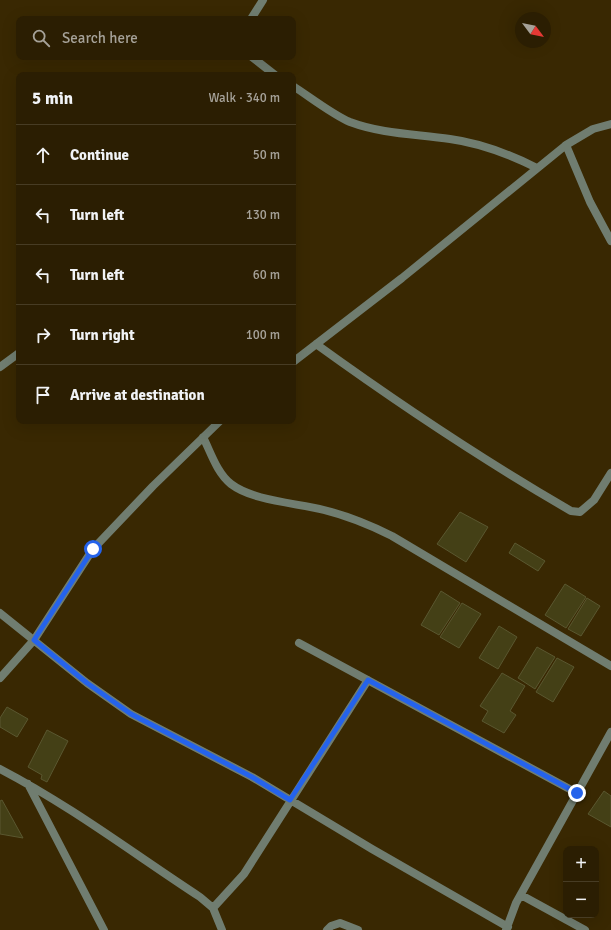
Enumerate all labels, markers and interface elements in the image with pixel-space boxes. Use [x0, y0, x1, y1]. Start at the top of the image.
north arrow [515, 12, 551, 48]
search box [16, 16, 296, 60]
icon: search [30, 27, 52, 49]
text: Search here [62, 29, 138, 47]
text: 5 min [32, 88, 73, 109]
text: Walk · 340 m [209, 90, 280, 106]
icon: ahead [32, 144, 54, 166]
text: Continue [70, 146, 129, 164]
text: 50 m [253, 147, 280, 163]
icon: left [32, 204, 54, 226]
text: Turn left [70, 206, 124, 224]
text: 130 m [246, 207, 280, 223]
icon: left [32, 264, 54, 286]
text: Turn left [70, 266, 124, 284]
text: 60 m [253, 267, 280, 283]
icon: right [32, 324, 54, 346]
text: Turn right [70, 326, 135, 344]
text: 100 m [246, 327, 280, 343]
icon: arrive [32, 384, 54, 406]
text: Arrive at destination [70, 386, 205, 404]
route start [84, 540, 102, 558]
route end [568, 784, 586, 802]
map controls [563, 846, 599, 918]
button: + [563, 846, 599, 882]
button: − [563, 882, 599, 918]

